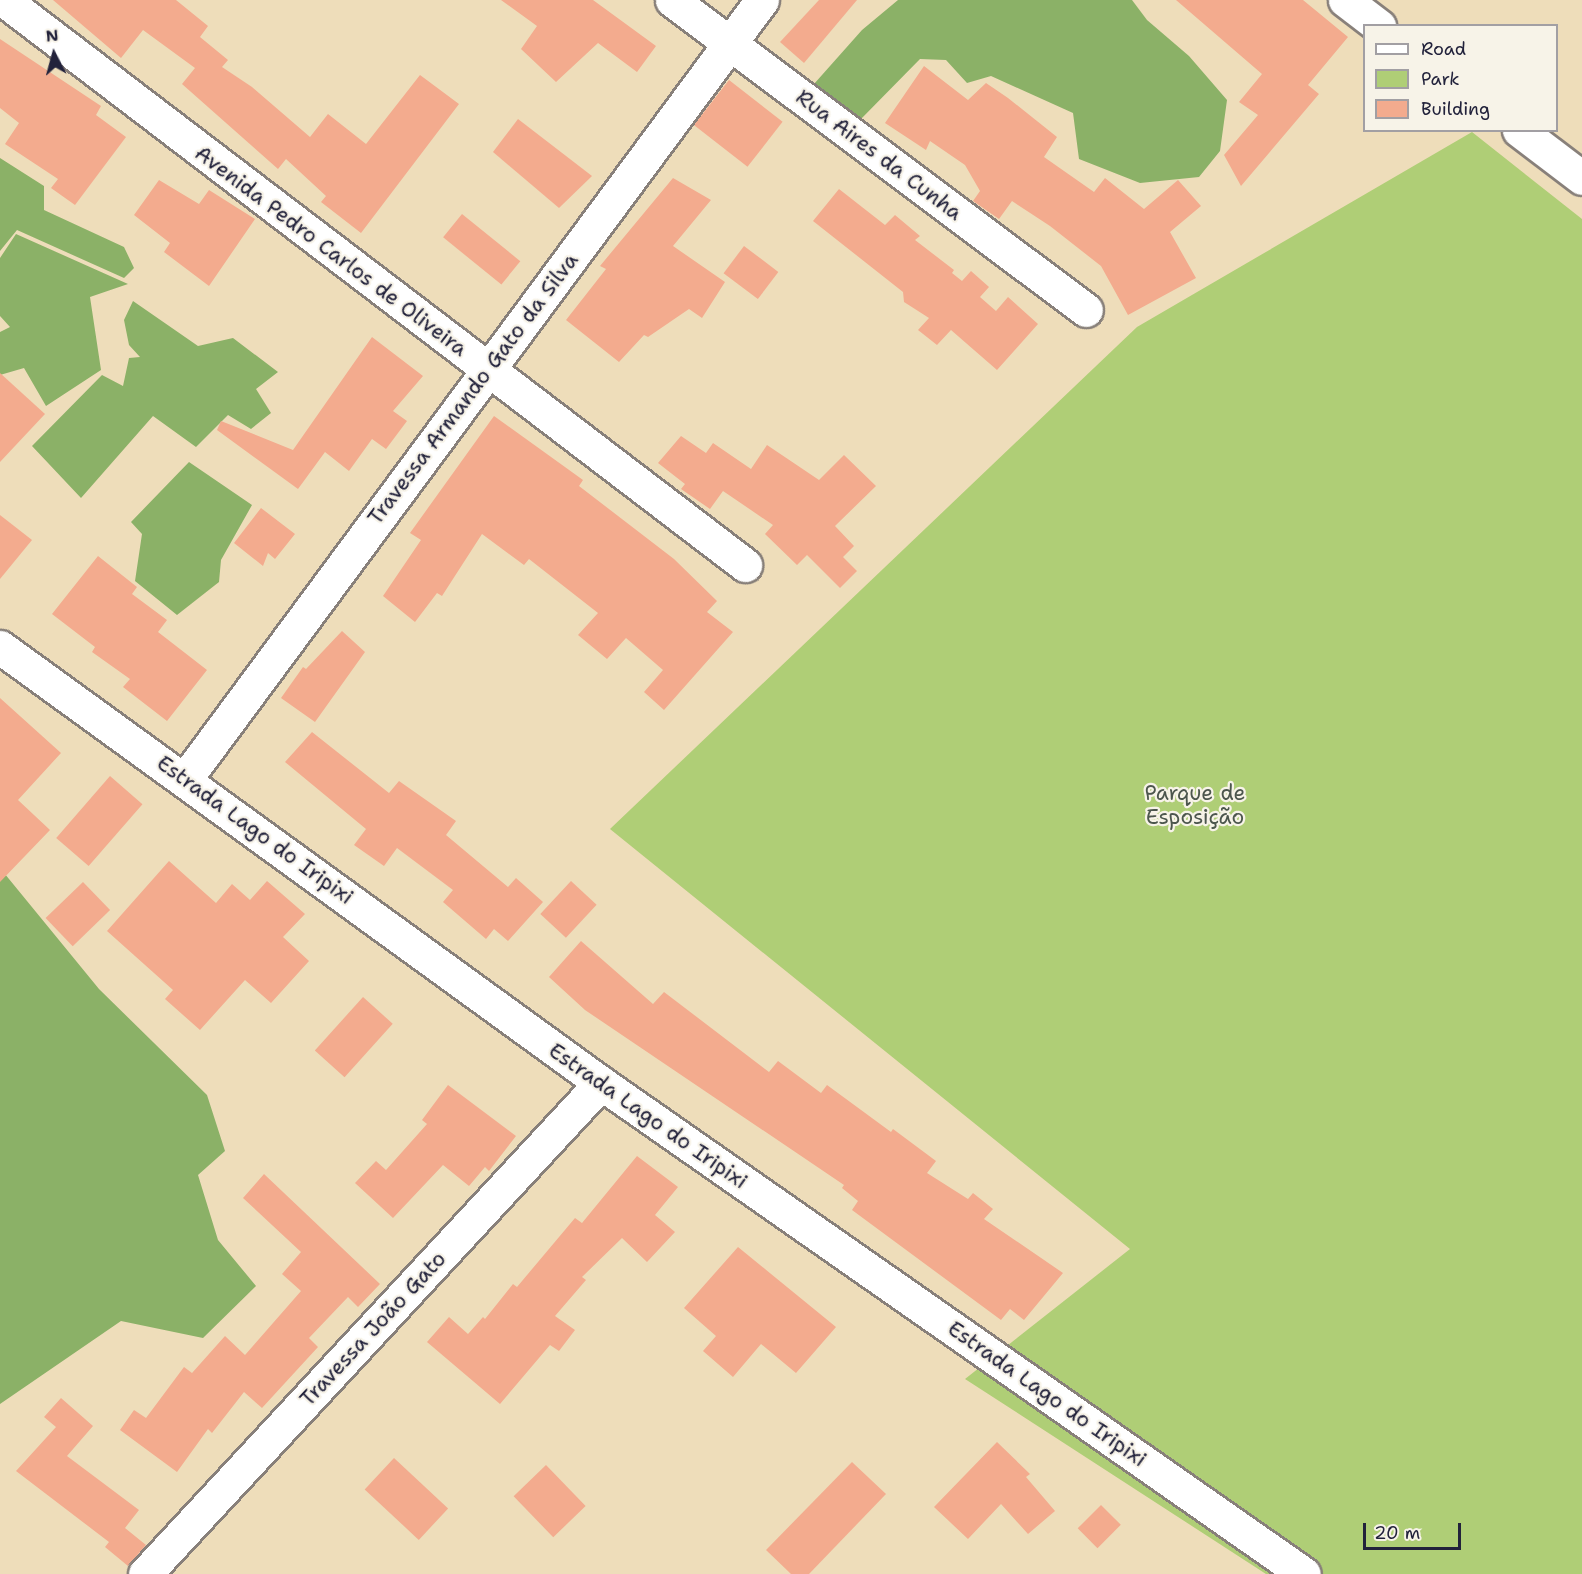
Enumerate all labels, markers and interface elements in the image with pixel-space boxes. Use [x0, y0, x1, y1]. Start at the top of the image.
north arrow [24, 24, 84, 84]
text: N [45, 24, 59, 47]
legend [1363, 24, 1558, 132]
text: Road [1421, 37, 1466, 61]
text: Park [1421, 67, 1460, 91]
street label: Rua Aires da Cunha [791, 84, 967, 226]
text: Building [1421, 97, 1490, 121]
street label: Avenida Pedro Carlos de Oliveira [190, 140, 472, 362]
street label: Travessa Armando Gato da Silva [363, 248, 583, 530]
street label: Estrada Lago do Iripixi [152, 750, 358, 910]
park label: Parque de Esposição [1145, 780, 1245, 830]
street label: Estrada Lago do Iripixi [544, 1038, 752, 1194]
street label: Travessa João Gato [295, 1246, 451, 1412]
street label: Estrada Lago do Iripixi [943, 1316, 1151, 1472]
scale bar [1366, 1511, 1464, 1549]
text: 20 m [1374, 1521, 1420, 1545]

